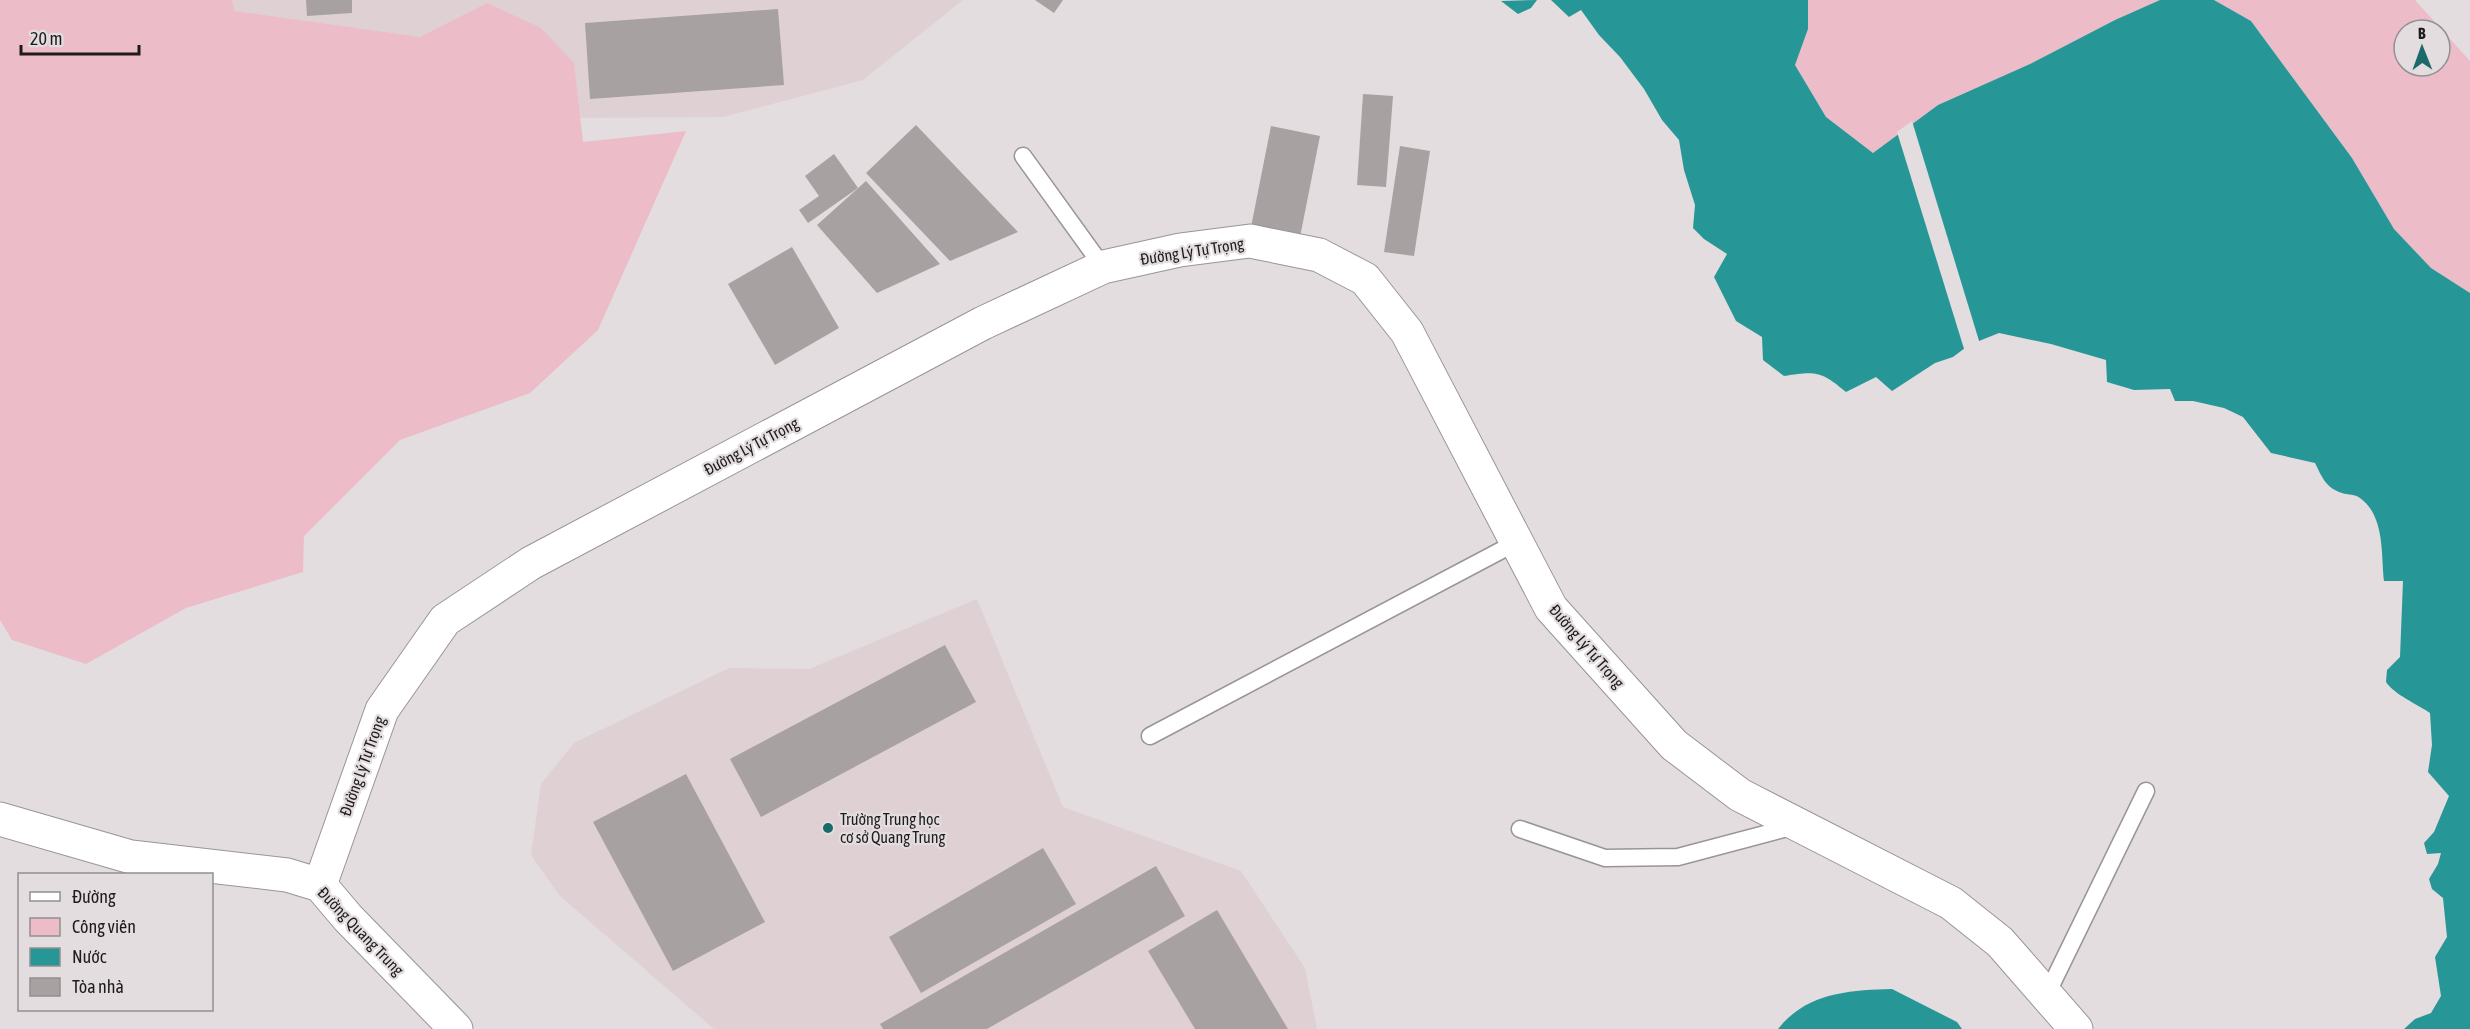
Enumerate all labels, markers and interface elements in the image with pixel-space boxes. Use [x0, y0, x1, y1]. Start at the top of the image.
scale bar [21, 18, 140, 56]
north arrow [2392, 18, 2452, 78]
text: B [2418, 24, 2426, 42]
text: 20 m [30, 28, 62, 49]
street label: Đường Lý Tự Trọng [1139, 234, 1245, 269]
street label: Đường Lý Tự Trọng [701, 413, 802, 479]
street label: Đường Lý Tự Trọng [1545, 601, 1628, 692]
street label: Đường Lý Tự Trọng [336, 714, 389, 819]
place label: Trường Trung học cơ sở Quang Trung [840, 810, 946, 847]
marker: Trường Trung học cơ sở Quang Trung [821, 821, 835, 835]
legend [18, 873, 213, 1011]
street label: Đường Quang Trung [314, 883, 408, 980]
text: Đường [72, 886, 116, 907]
text: Công viên [72, 916, 136, 937]
text: Nước [72, 946, 107, 967]
text: Tòa nhà [72, 976, 124, 997]

